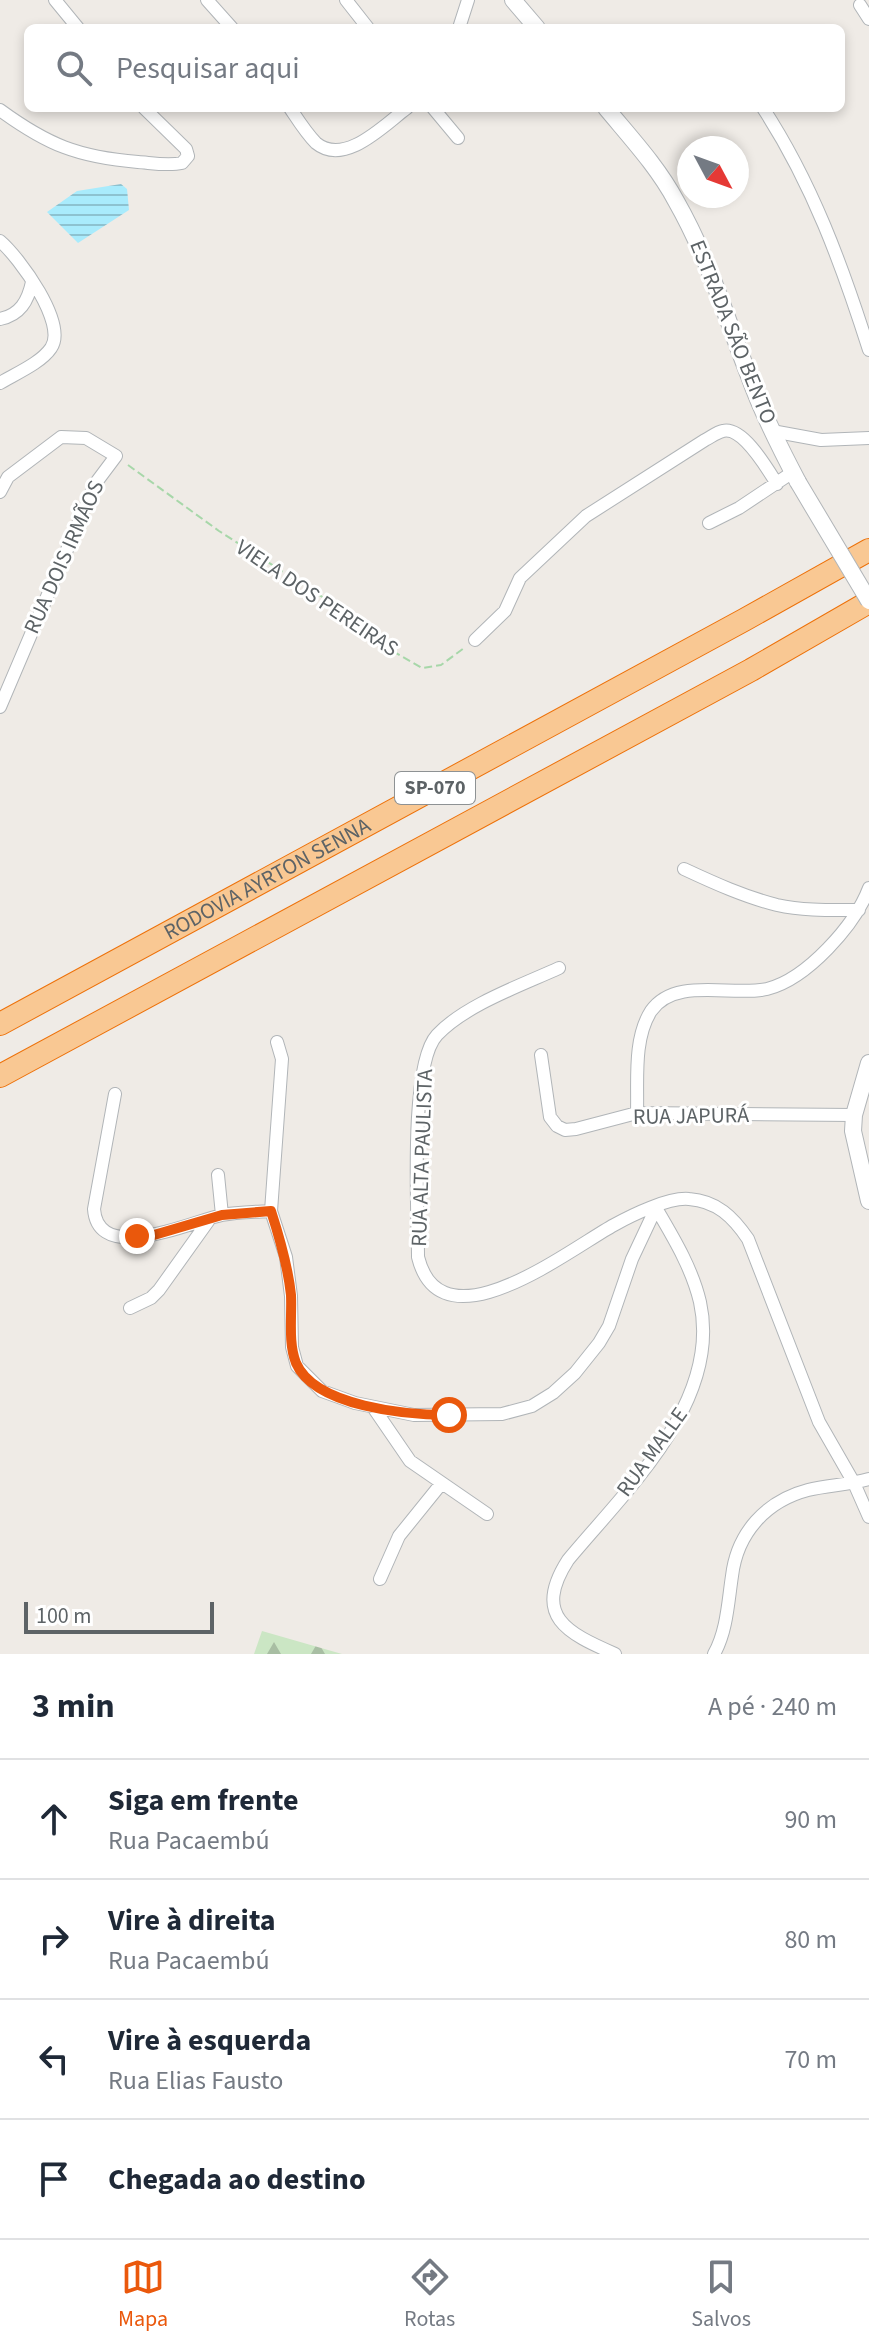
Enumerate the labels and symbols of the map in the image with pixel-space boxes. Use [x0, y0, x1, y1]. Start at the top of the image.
north arrow [677, 136, 749, 208]
street label: ESTRADA SÃO BENTO [681, 235, 785, 429]
street label: RUA DOIS IRMÃOS [16, 475, 112, 639]
street label: VIELA DOS PEREIRAS [229, 532, 405, 664]
road number: SP-070 [395, 772, 475, 804]
street label: RODOVIA AYRTON SENNA [158, 810, 376, 948]
street label: RUA ALTA PAULISTA [403, 1069, 441, 1247]
street label: RUA JAPURÁ [633, 1099, 749, 1133]
route end [119, 1218, 155, 1254]
route start [431, 1397, 467, 1433]
street label: RUA MALLE [609, 1401, 695, 1503]
scale bar [24, 1598, 214, 1634]

